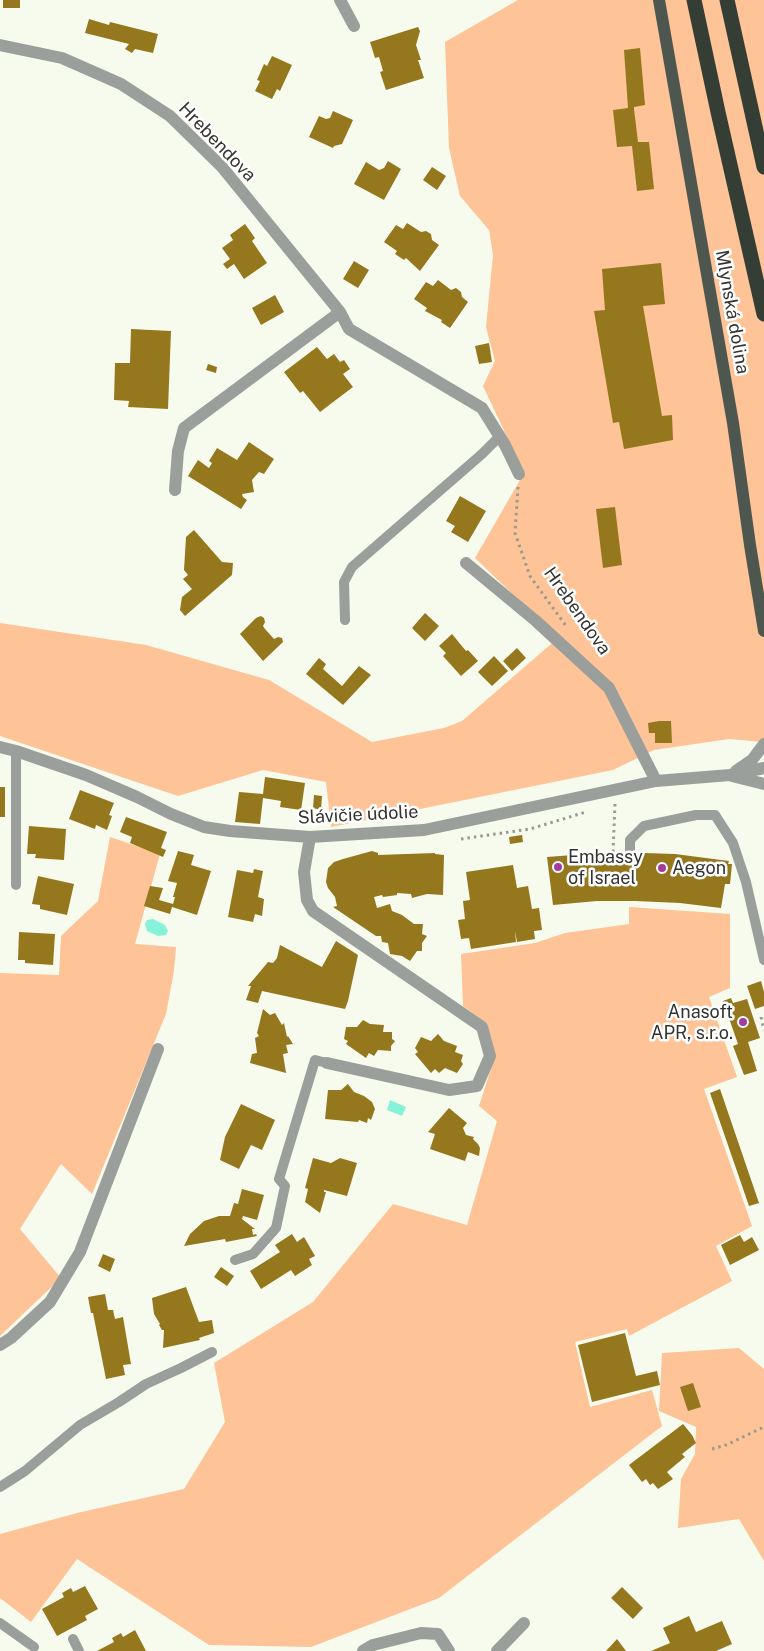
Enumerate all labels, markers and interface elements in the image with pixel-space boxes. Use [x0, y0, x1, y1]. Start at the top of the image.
street label: Hrebendova [174, 98, 260, 186]
street label: Mlynská dolina [710, 248, 754, 376]
street label: Hrebendova [539, 563, 615, 659]
street label: Slávičie údolie [297, 801, 419, 829]
place label: Embassy of Israel [568, 846, 643, 889]
place label: Aegon [672, 857, 726, 879]
marker: Embassy of Israel [552, 861, 564, 873]
marker: Aegon [656, 862, 668, 874]
place label: Anasoft APR, s.r.o. [651, 1001, 733, 1044]
marker: Anasoft APR, s.r.o. [737, 1016, 749, 1028]

